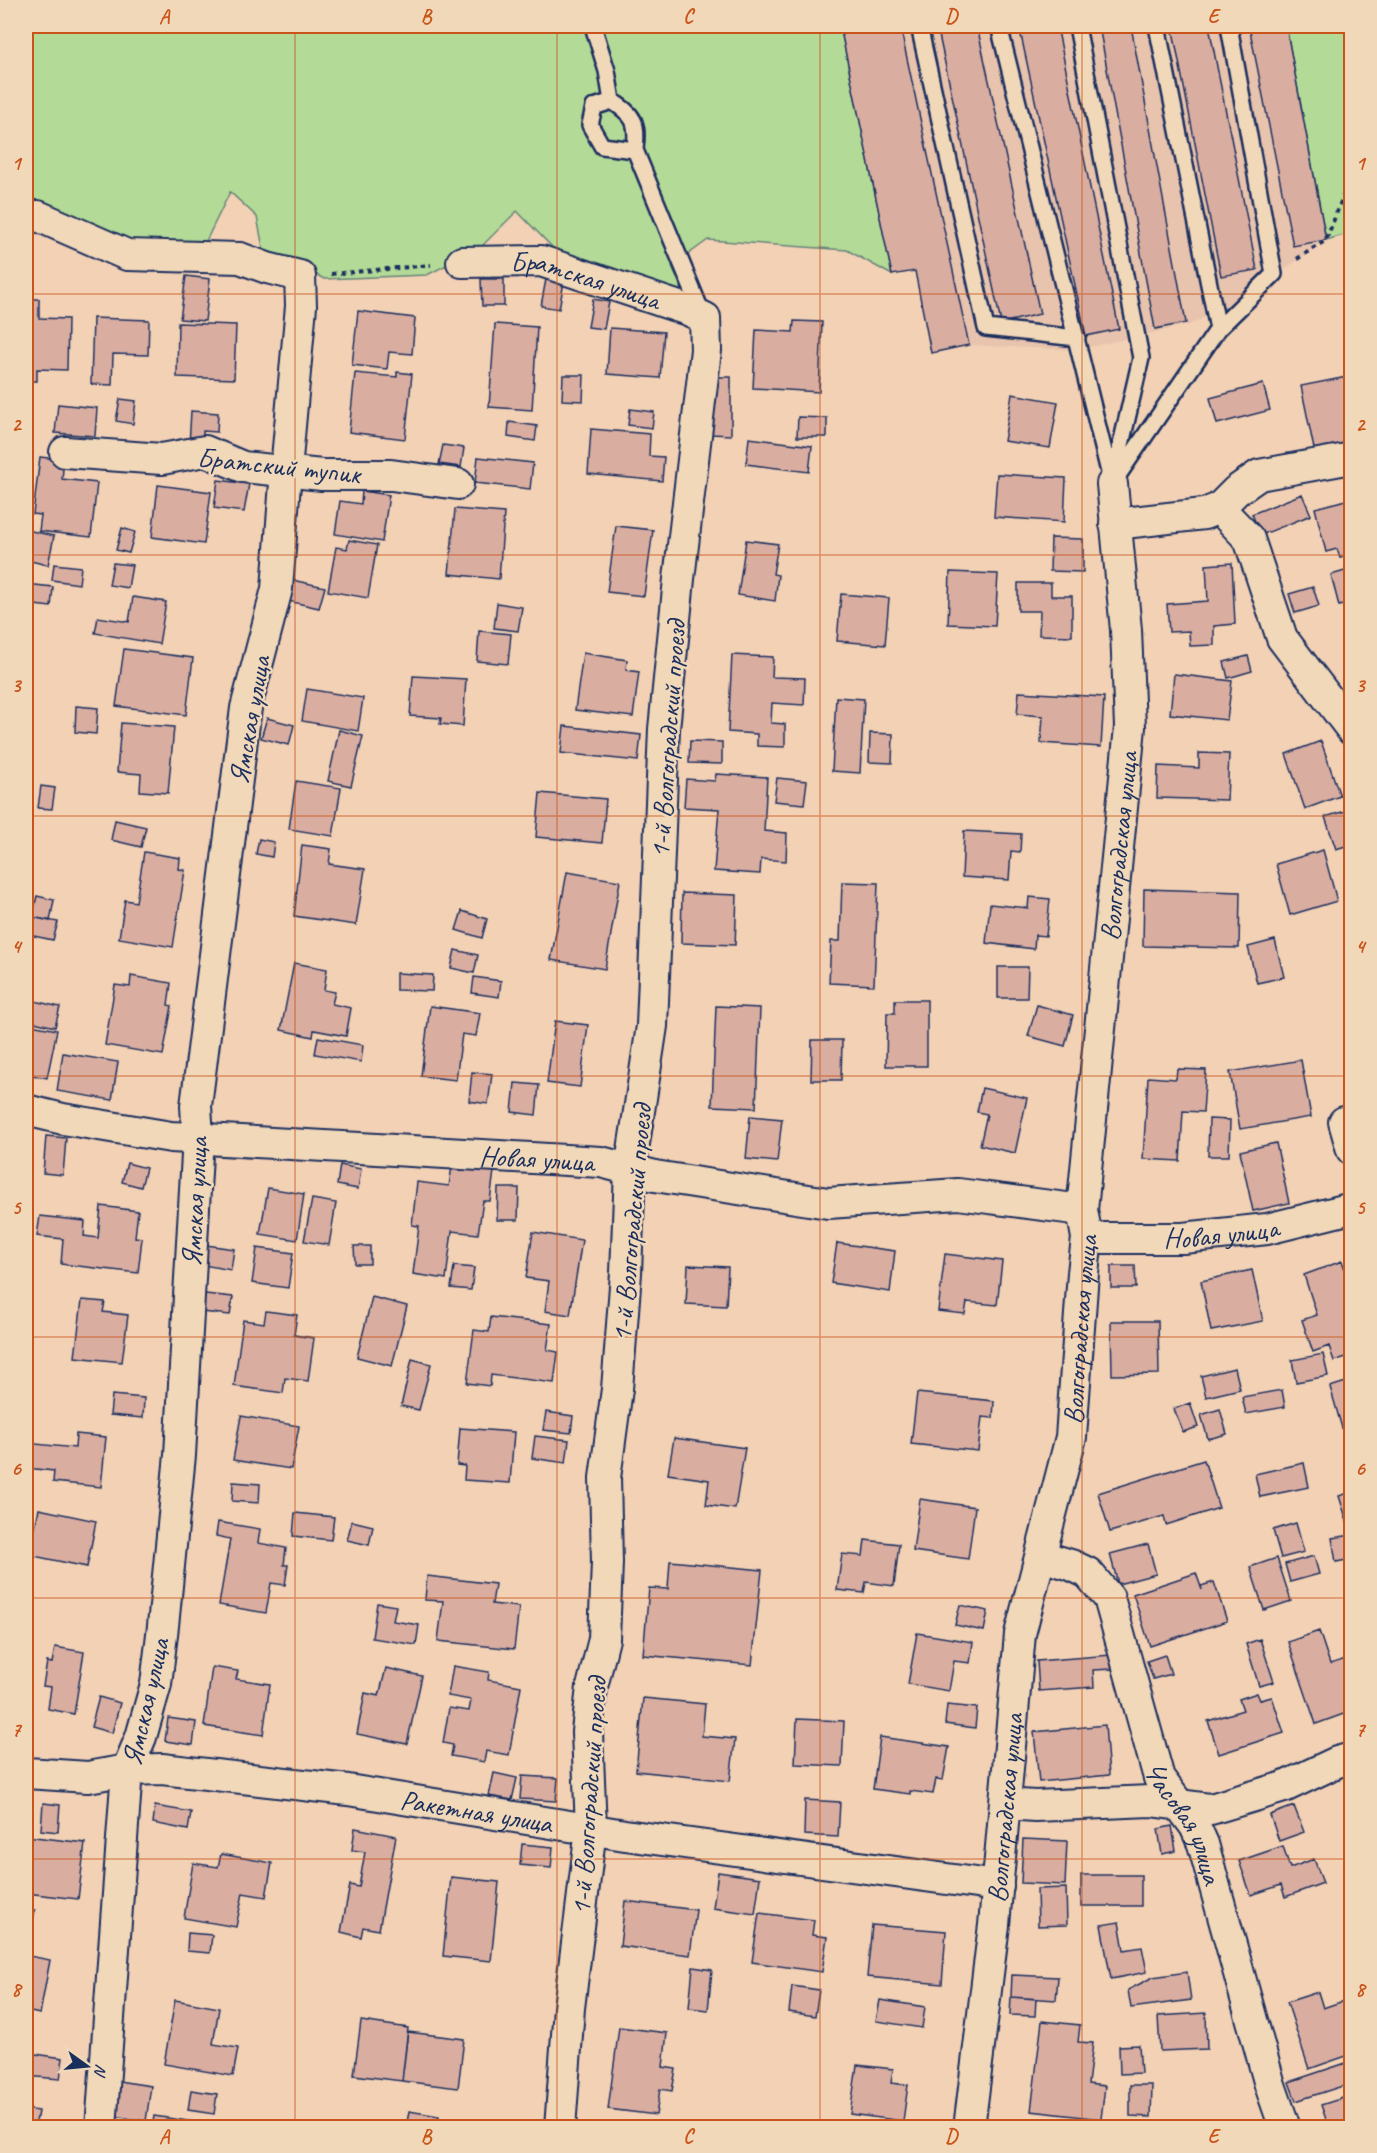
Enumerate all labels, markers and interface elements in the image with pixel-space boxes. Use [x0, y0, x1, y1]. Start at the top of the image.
text: A [159, 4, 171, 29]
text: B [421, 4, 433, 29]
text: C [683, 4, 695, 29]
text: D [945, 4, 959, 29]
text: E [1208, 4, 1222, 29]
text: 1 [12, 151, 23, 176]
text: 1 [1356, 151, 1367, 176]
street label: Братская улица [510, 243, 667, 318]
text: 2 [12, 412, 23, 437]
text: 2 [1356, 412, 1367, 437]
street label: Братский тупик [196, 440, 364, 492]
street label: 1-й Волгоградский проезд [642, 616, 693, 859]
street label: Ямская улица [221, 652, 278, 787]
text: 3 [12, 673, 23, 698]
text: 3 [1356, 673, 1367, 698]
street label: Волгоградская улица [1092, 748, 1146, 942]
text: 4 [12, 934, 24, 959]
text: 4 [1356, 934, 1368, 959]
street label: 1-й Волгоградский проезд [604, 1100, 660, 1343]
street label: Ямская улица [174, 1135, 215, 1268]
street label: Новая улица [479, 1138, 597, 1180]
text: 5 [12, 1195, 23, 1220]
text: 5 [1356, 1195, 1367, 1220]
street label: Новая улица [1164, 1209, 1284, 1256]
street label: Волгоградская улица [1055, 1231, 1105, 1425]
text: 6 [11, 1456, 22, 1481]
text: 6 [1355, 1456, 1366, 1481]
street label: Ямская улица [114, 1633, 177, 1769]
street label: 1-й Волгоградский проезд [563, 1673, 614, 1916]
street label: Волгоградская улица [979, 1710, 1031, 1904]
text: 7 [12, 1717, 23, 1742]
text: 7 [1356, 1717, 1367, 1742]
street label: Часовая улица [1138, 1759, 1231, 1890]
street label: Ракетная улица [398, 1782, 556, 1841]
text: 8 [12, 1977, 24, 2002]
text: 8 [1356, 1977, 1368, 2002]
north arrow [57, 2036, 117, 2096]
text: N [89, 2062, 111, 2080]
text: A [159, 2124, 171, 2149]
text: B [421, 2124, 433, 2149]
text: C [683, 2124, 695, 2149]
text: D [945, 2124, 959, 2149]
text: E [1208, 2124, 1222, 2149]

